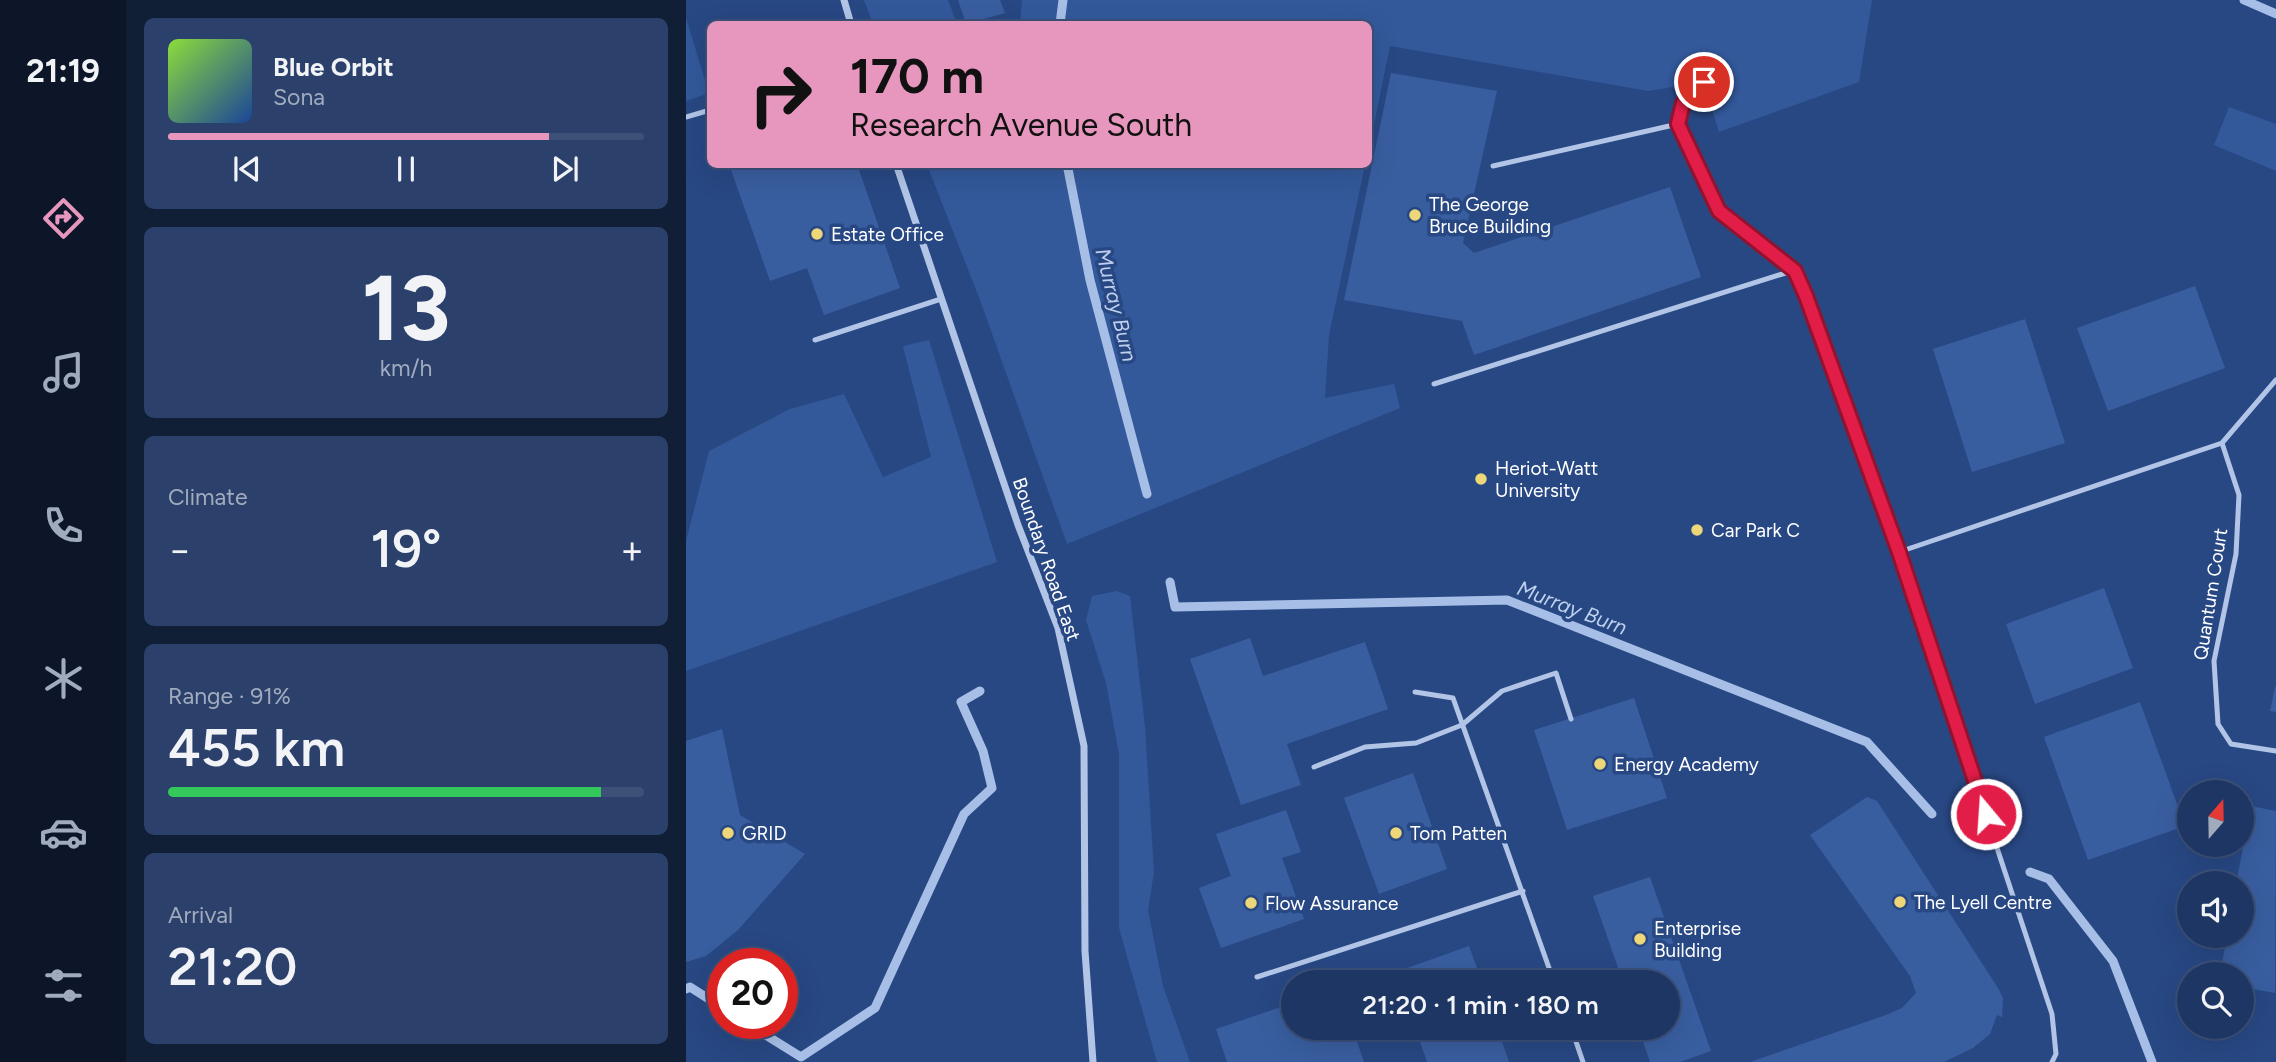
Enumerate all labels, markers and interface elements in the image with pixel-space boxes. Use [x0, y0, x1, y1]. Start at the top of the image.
text: 170 m [850, 46, 984, 105]
icon: right [735, 49, 826, 140]
text: Blue Orbit [273, 51, 394, 83]
text: 21:19 [26, 52, 100, 90]
pin [1674, 52, 1734, 112]
icon: arrive [1685, 63, 1723, 101]
text: Sona [273, 83, 325, 111]
text: Research Avenue South [850, 106, 1192, 144]
icon: previous [228, 150, 266, 188]
icon: pause [387, 150, 425, 188]
icon: next [546, 150, 584, 188]
place label: The George Bruce Building [1429, 193, 1551, 238]
icon: directions [39, 194, 88, 243]
marker: The George Bruce Building [1407, 207, 1423, 223]
place label: Estate Office [831, 223, 944, 246]
marker: Estate Office [809, 226, 825, 242]
water label: Murray Burn [1090, 246, 1143, 364]
text: 13 [362, 254, 451, 363]
icon: music [39, 348, 88, 397]
text: km/h [380, 354, 432, 382]
place label: Heriot-Watt University [1495, 457, 1598, 502]
marker: Heriot-Watt University [1473, 471, 1489, 487]
street label: Boundary Road East [1008, 474, 1085, 644]
text: Climate [168, 483, 247, 511]
icon: phone [39, 501, 88, 550]
text: 19° [370, 518, 442, 580]
place label: Car Park C [1711, 519, 1800, 542]
marker: Car Park C [1689, 522, 1705, 538]
street label: Quantum Court [2189, 526, 2232, 662]
text: − [168, 527, 192, 573]
text: + [620, 527, 644, 573]
water label: Murray Burn [1514, 575, 1631, 640]
icon: climate [39, 654, 88, 703]
text: Range · 91% [168, 682, 291, 710]
text: 455 km [168, 717, 345, 779]
place label: Energy Academy [1614, 753, 1759, 776]
marker: Energy Academy [1592, 756, 1608, 772]
position arrow [1949, 777, 2023, 851]
north arrow [2177, 780, 2254, 858]
map controls [2177, 780, 2254, 1039]
icon: car [39, 808, 88, 857]
place label: GRID [742, 822, 787, 845]
place label: Tom Patten [1410, 822, 1507, 845]
marker: GRID [720, 825, 736, 841]
marker: Tom Patten [1388, 825, 1404, 841]
button: sound [2177, 871, 2254, 948]
place label: The Lyell Centre [1914, 891, 2052, 914]
place label: Flow Assurance [1265, 892, 1398, 915]
marker: The Lyell Centre [1892, 894, 1908, 910]
marker: Flow Assurance [1243, 895, 1259, 911]
text: Arrival [168, 901, 233, 929]
place label: Enterprise Building [1654, 917, 1741, 962]
marker: Enterprise Building [1632, 931, 1648, 947]
text: 21:20 [168, 936, 297, 998]
speed limit sign: 20 [707, 948, 798, 1039]
icon: filters [39, 961, 88, 1010]
button: search [2177, 962, 2254, 1039]
text: 21:20 · 1 min · 180 m [1362, 989, 1599, 1021]

